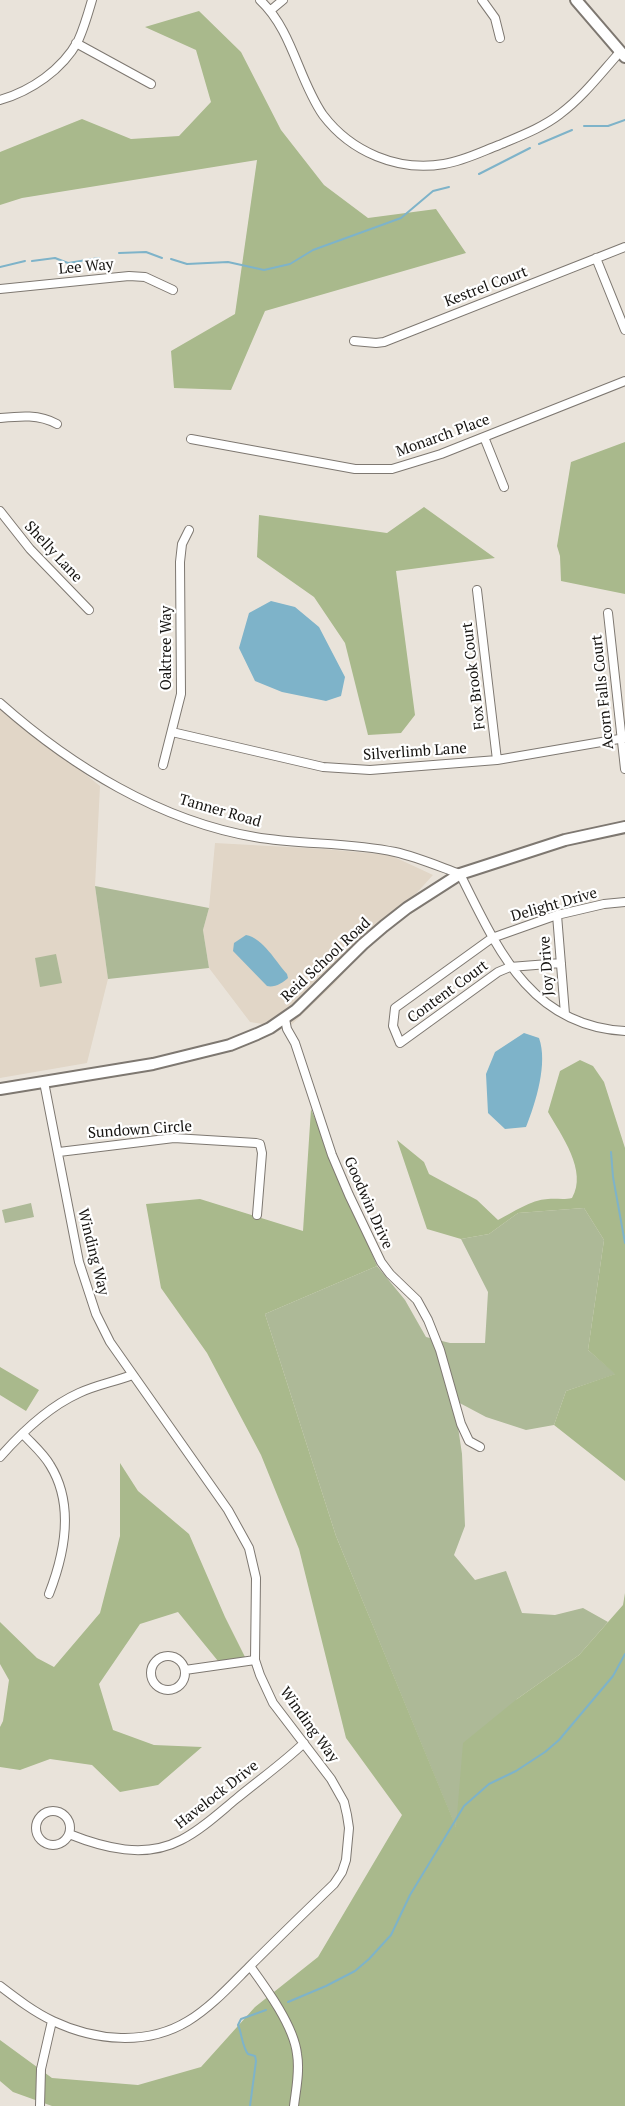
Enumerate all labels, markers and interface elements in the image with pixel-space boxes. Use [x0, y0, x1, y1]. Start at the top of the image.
street label: Lee Way [58, 256, 114, 278]
street label: Kestrel Court [442, 263, 530, 311]
street label: Monarch Place [394, 411, 492, 461]
street label: Shelly Lane [20, 518, 86, 586]
street label: Oaktree Way [158, 606, 176, 690]
street label: Fox Brook Court [458, 621, 490, 731]
street label: Acorn Falls Court [588, 634, 618, 750]
street label: Silverlimb Lane [363, 739, 467, 765]
street label: Tanner Road [177, 791, 263, 831]
street label: Delight Drive [509, 884, 599, 926]
street label: Reid School Road [278, 914, 374, 1006]
street label: Joy Drive [536, 935, 558, 997]
street label: Content Court [404, 957, 492, 1027]
street label: Sundown Circle [87, 1117, 193, 1143]
street label: Goodwin Drive [340, 1154, 396, 1252]
street label: Winding Way [74, 1207, 112, 1297]
street label: Winding Way [276, 1684, 342, 1766]
street label: Havelock Drive [172, 1757, 262, 1833]

